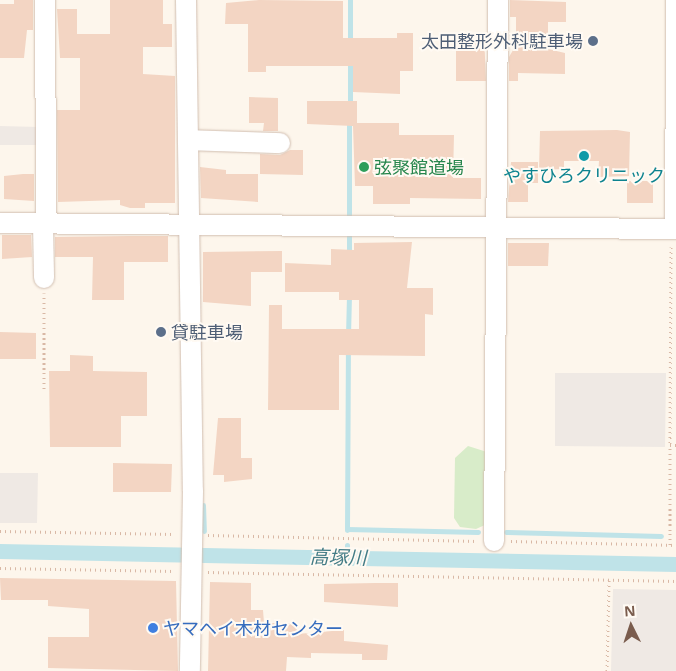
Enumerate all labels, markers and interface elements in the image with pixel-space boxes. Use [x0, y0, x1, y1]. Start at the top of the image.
place label: 太田整形外科駐車場 [421, 30, 583, 52]
marker: 太田整形外科駐車場 [587, 35, 599, 47]
marker: やすひろクリニック [578, 150, 590, 162]
place label: 弦聚館道場 [374, 156, 464, 178]
marker: 弦聚館道場 [358, 161, 370, 173]
place label: やすひろクリニック [503, 164, 665, 186]
place label: 貸駐車場 [171, 321, 243, 343]
marker: 貸駐車場 [155, 326, 167, 338]
water label: 高塚川 [309, 546, 367, 570]
north arrow [606, 601, 656, 651]
text: N [624, 601, 636, 620]
place label: ヤマヘイ木材センター [163, 617, 343, 639]
marker: ヤマヘイ木材センター [147, 622, 159, 634]

